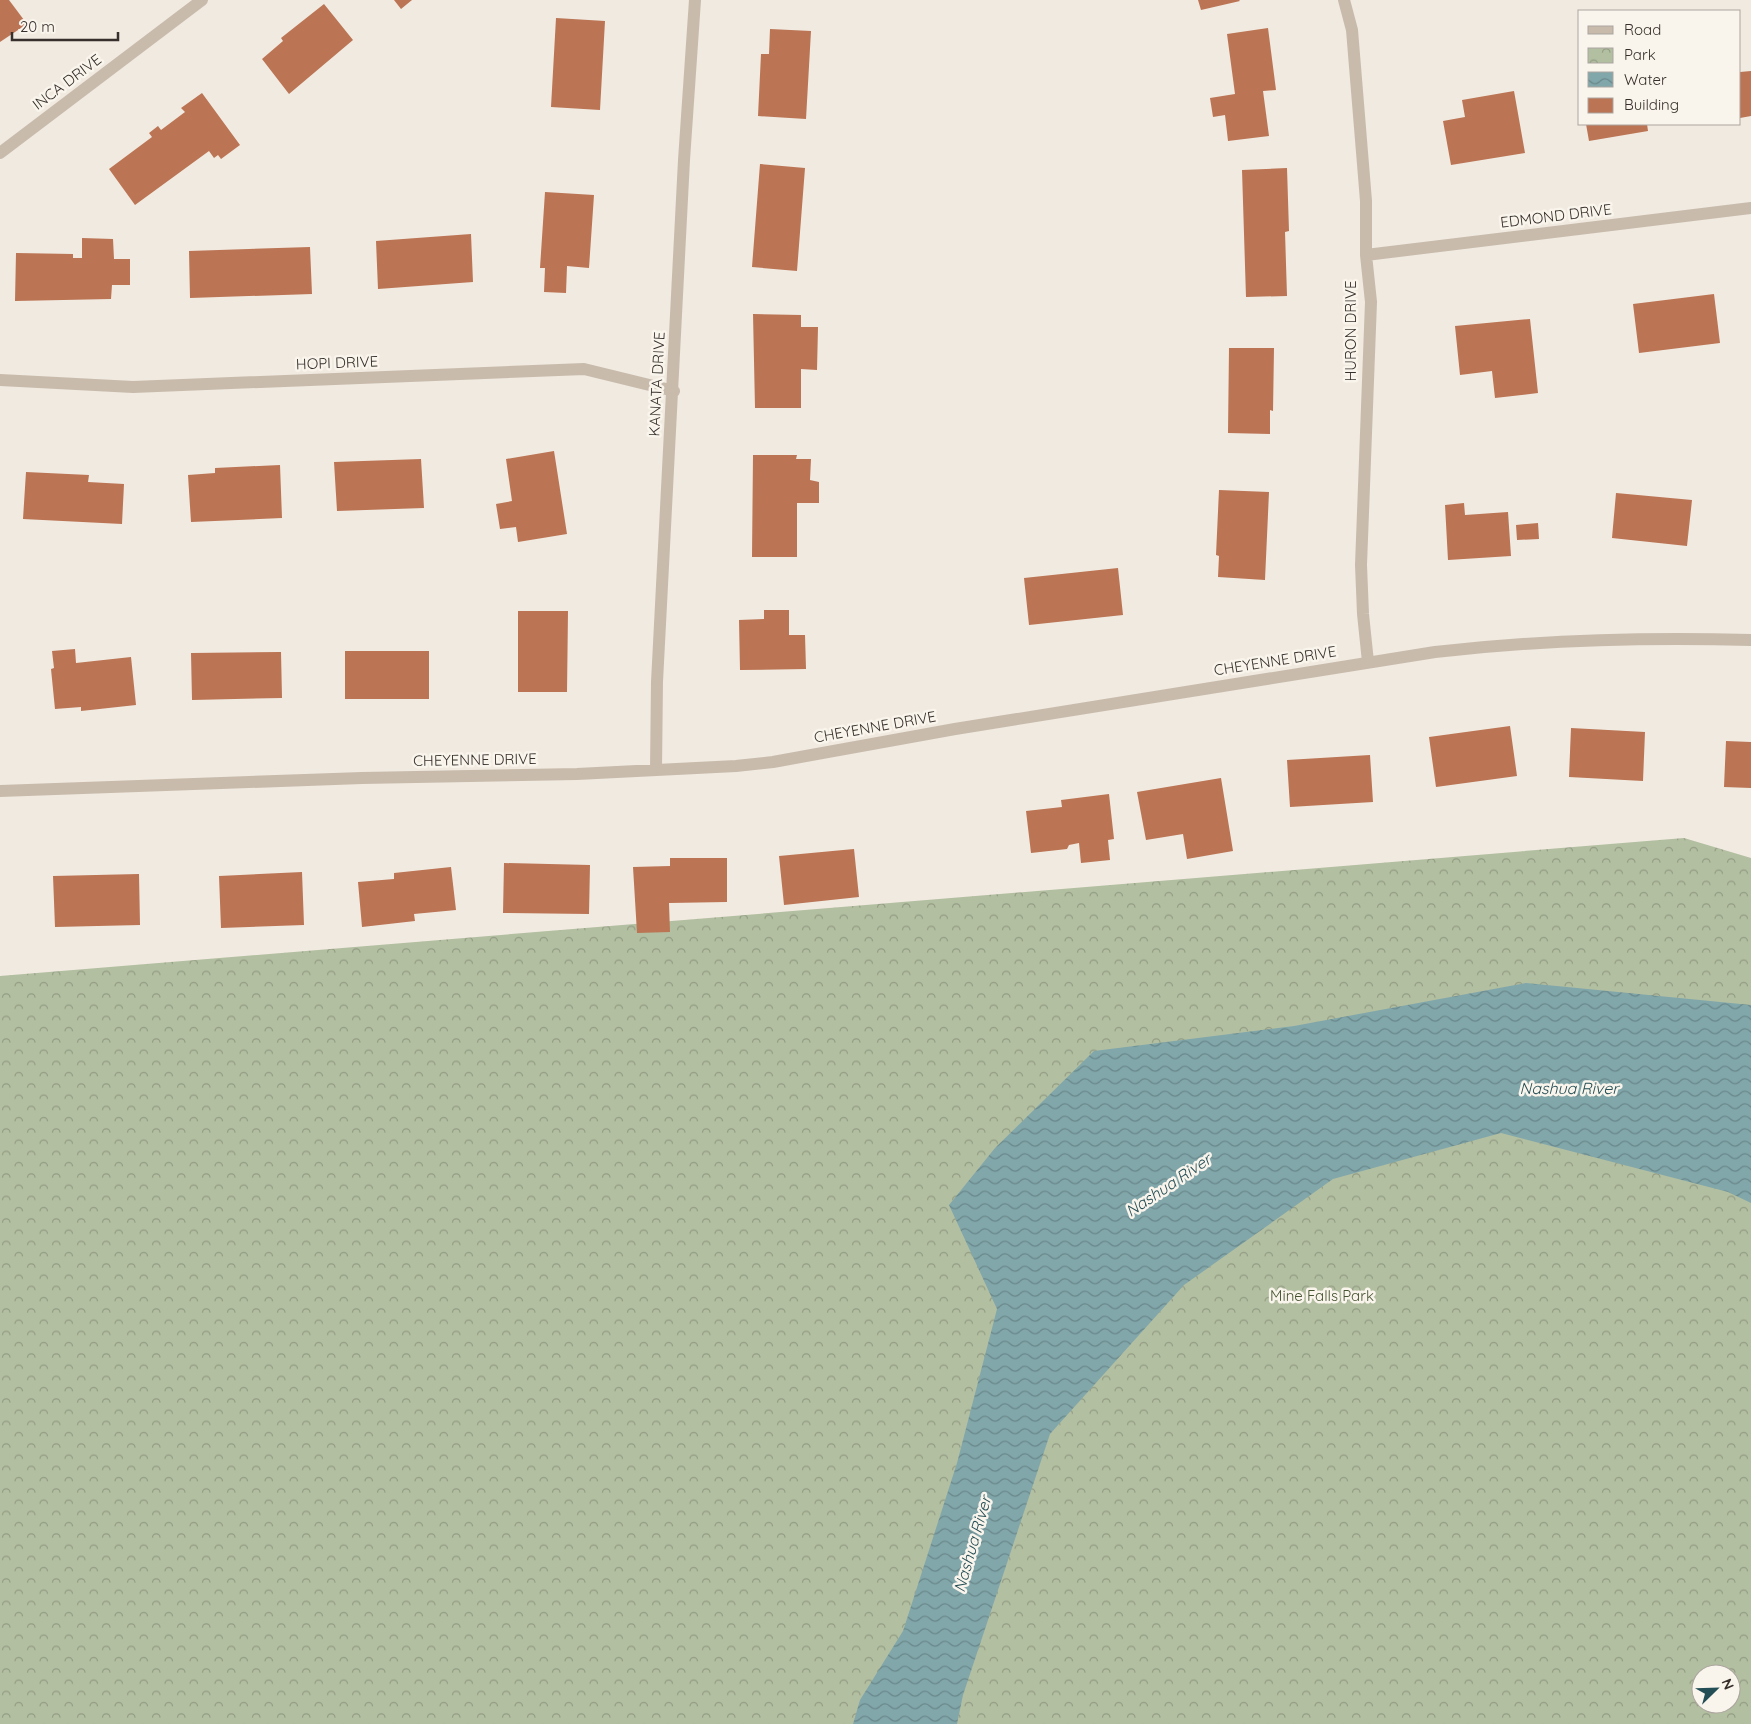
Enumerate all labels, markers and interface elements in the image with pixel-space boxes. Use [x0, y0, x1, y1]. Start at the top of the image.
scale bar [12, 10, 119, 42]
legend [1578, 10, 1741, 125]
text: 20 m [20, 17, 55, 36]
text: Road [1624, 20, 1661, 39]
text: Park [1624, 45, 1656, 64]
street label: INCA DRIVE [28, 50, 105, 114]
text: Water [1624, 70, 1667, 89]
text: Building [1624, 95, 1679, 114]
street label: EDMOND DRIVE [1499, 199, 1613, 232]
street label: HURON DRIVE [1341, 281, 1360, 381]
street label: KANATA DRIVE [644, 331, 669, 437]
street label: HOPI DRIVE [296, 352, 378, 373]
street label: CHEYENNE DRIVE [1212, 641, 1337, 680]
street label: CHEYENNE DRIVE [812, 706, 937, 747]
street label: CHEYENNE DRIVE [413, 749, 537, 770]
water label: Nashua River [1520, 1078, 1620, 1098]
water label: Nashua River [1121, 1148, 1216, 1221]
park label: Mine Falls Park [1270, 1286, 1374, 1305]
water label: Nashua River [949, 1492, 996, 1594]
north arrow [1691, 1664, 1741, 1714]
text: N [1718, 1676, 1738, 1692]

